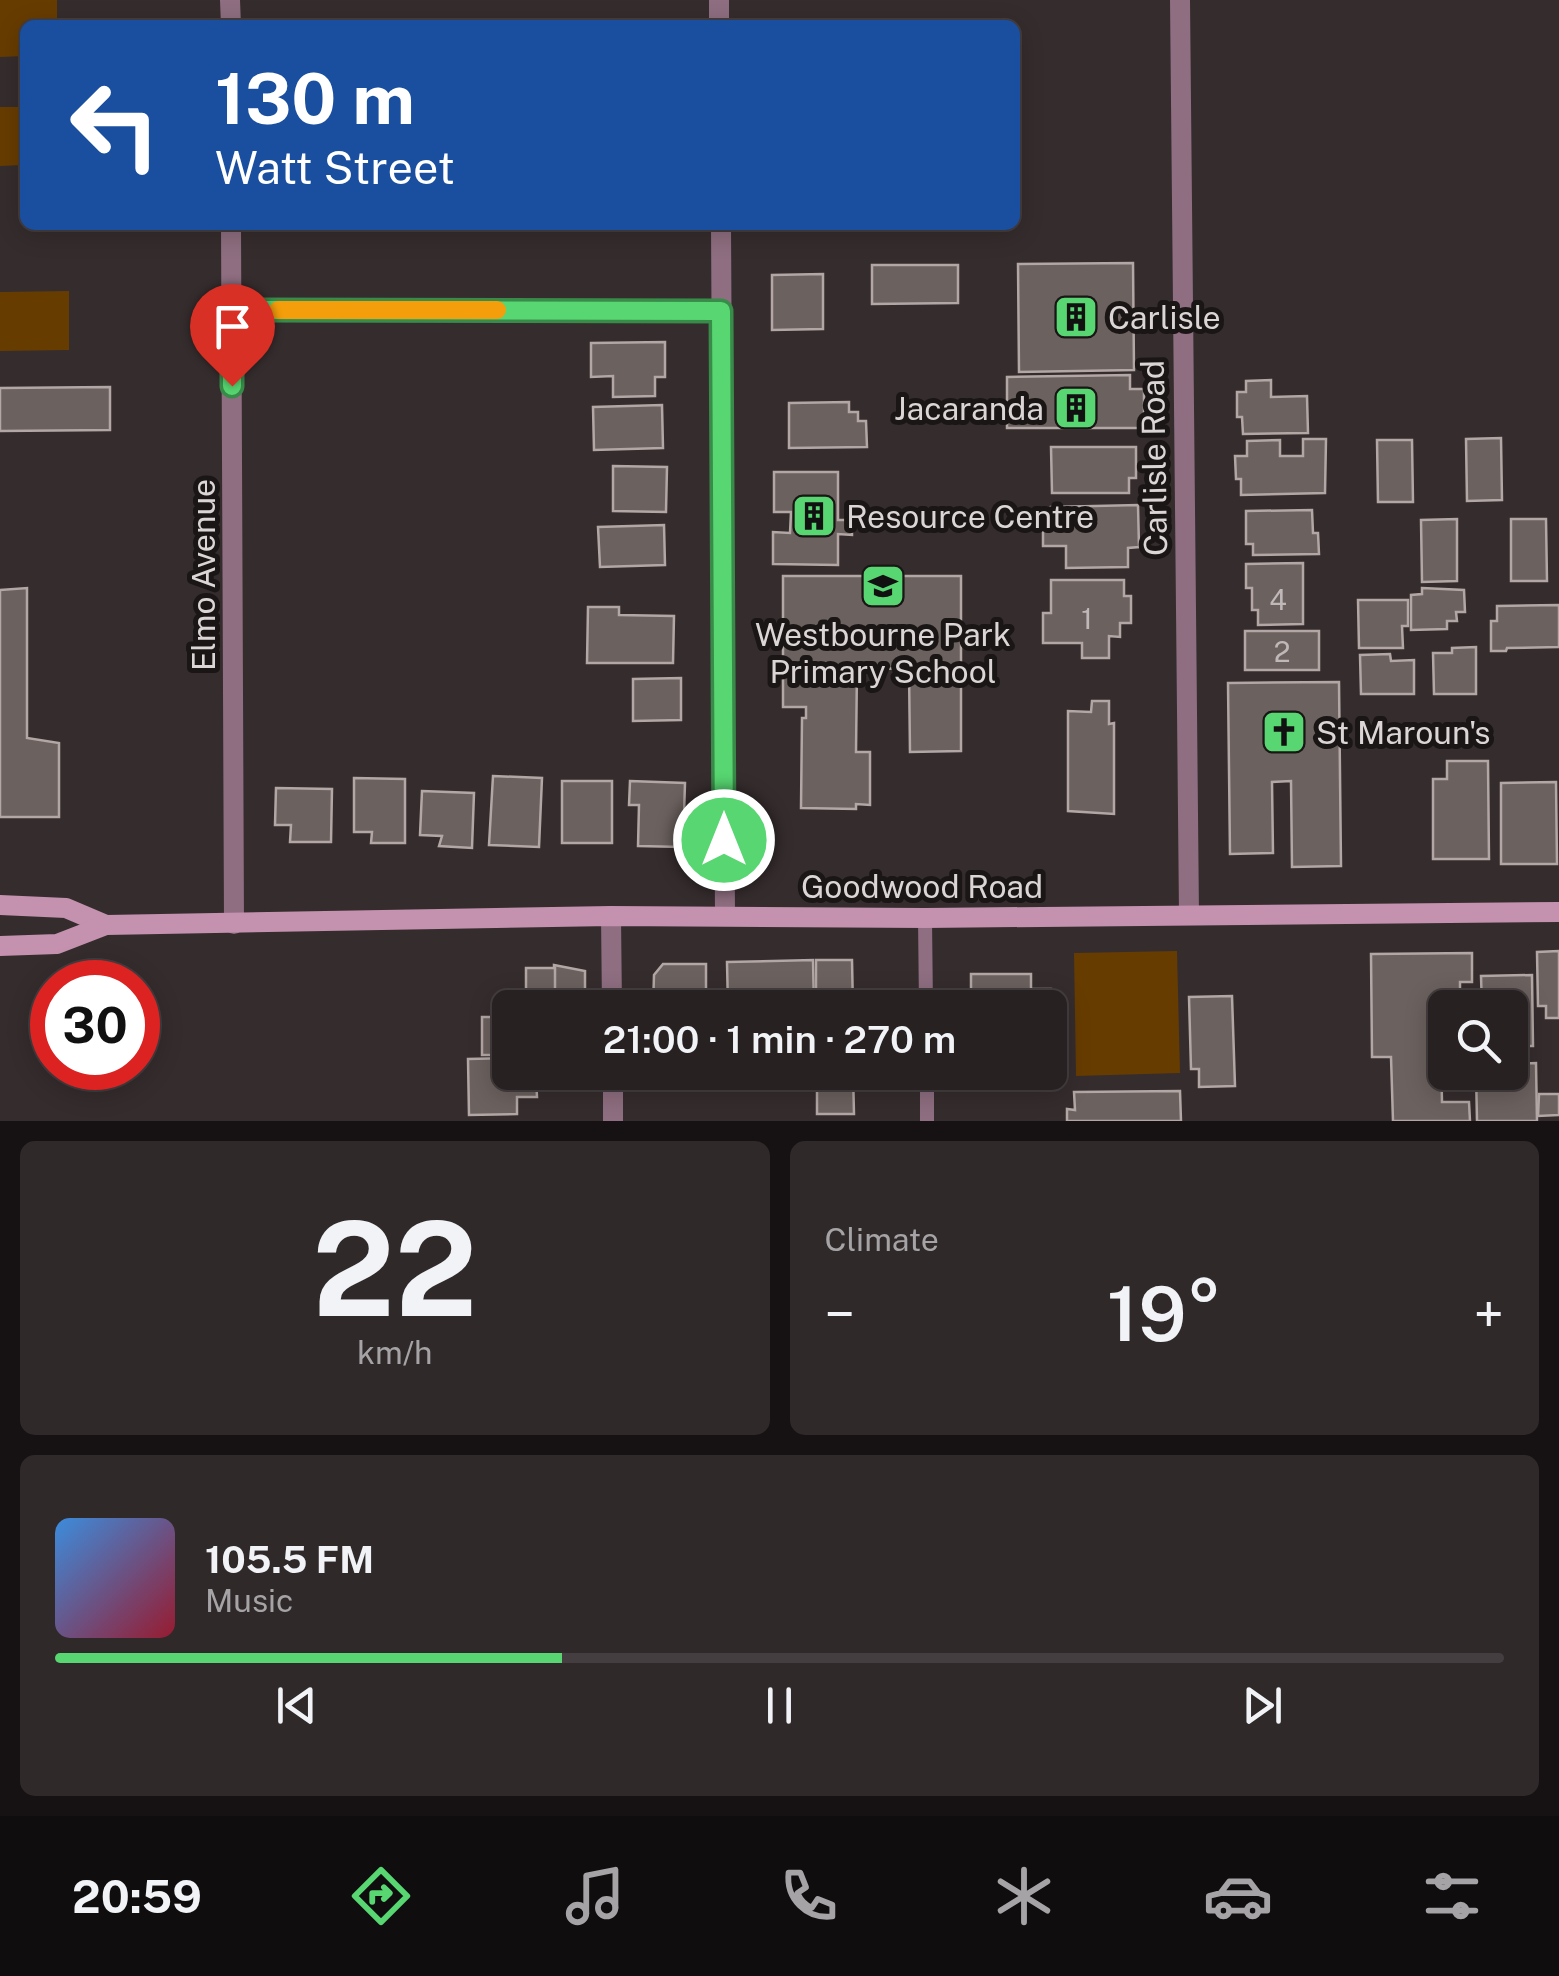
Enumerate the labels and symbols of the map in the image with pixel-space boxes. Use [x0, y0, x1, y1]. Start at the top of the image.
pin [190, 284, 275, 387]
building icon: Carlisle [1053, 294, 1099, 340]
place label: Carlisle [1108, 299, 1221, 336]
street label: Carlisle Road [1134, 360, 1174, 556]
building icon: Jacaranda [1053, 385, 1099, 431]
place label: Jacaranda [894, 390, 1044, 427]
street label: Elmo Avenue [185, 479, 222, 671]
building icon: Resource Centre [791, 493, 837, 539]
place label: Resource Centre [846, 498, 1094, 535]
school or university icon: Westbourne Park Primary School [860, 563, 906, 609]
house number: 4 [1269, 583, 1287, 616]
house number: 1 [1081, 602, 1093, 635]
place label: Westbourne Park Primary School [755, 616, 1011, 690]
house number: 2 [1274, 635, 1290, 668]
church icon: St Maroun's [1261, 709, 1307, 755]
place label: St Maroun's [1316, 714, 1490, 751]
position arrow [672, 788, 776, 892]
street label: Goodwood Road [801, 868, 1043, 905]
speed limit sign: 30 [30, 960, 160, 1090]

